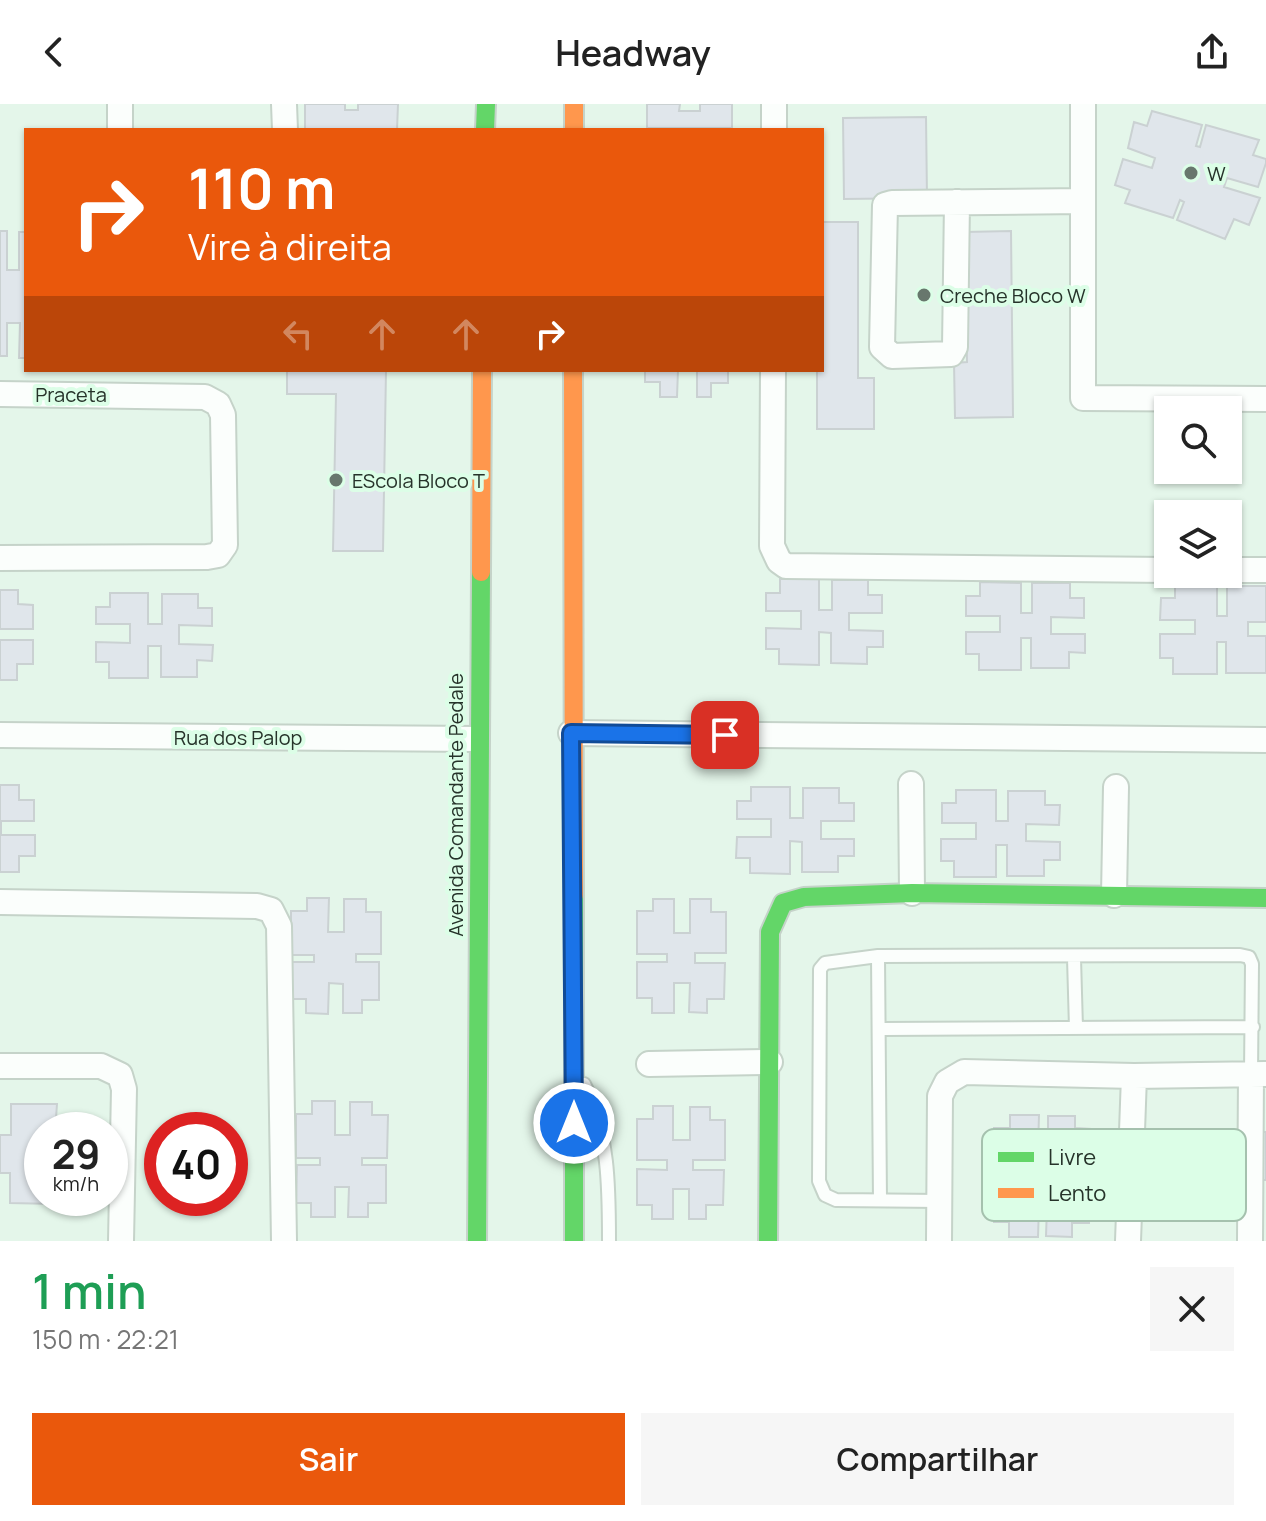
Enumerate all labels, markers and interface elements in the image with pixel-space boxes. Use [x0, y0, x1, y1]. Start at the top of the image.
text: Headway [555, 28, 711, 77]
icon: back [32, 30, 76, 74]
icon: share [1190, 30, 1234, 74]
text: 110 m [188, 149, 335, 226]
icon: right [56, 160, 160, 264]
place label: W [1207, 160, 1226, 187]
marker: W [1182, 164, 1200, 182]
text: Vire à direita [188, 222, 392, 271]
place label: Creche Bloco W [940, 282, 1086, 309]
marker: Creche Bloco W [915, 286, 933, 304]
icon: left [276, 312, 320, 356]
icon: ahead [360, 312, 404, 356]
icon: ahead [444, 312, 488, 356]
icon: right [528, 312, 572, 356]
street label: Praceta [35, 381, 107, 408]
map controls [1154, 396, 1242, 588]
button: search [1154, 396, 1242, 484]
place label: EScola Bloco T [352, 467, 485, 494]
marker: EScola Bloco T [327, 471, 345, 489]
button: layers [1154, 500, 1242, 588]
street label: Avenida Comandante Pedale [442, 673, 469, 937]
pin [691, 701, 759, 769]
icon: arrive [703, 713, 747, 757]
street label: Rua dos Palop [174, 724, 303, 751]
position arrow [532, 1081, 616, 1165]
speed limit sign: 40 [144, 1112, 248, 1216]
text: 29 [52, 1126, 100, 1181]
legend [982, 1129, 1246, 1221]
text: Livre [1048, 1142, 1096, 1172]
text: km/h [53, 1170, 99, 1197]
text: Lento [1048, 1178, 1106, 1208]
text: 1 min [32, 1258, 146, 1323]
button: close [1150, 1267, 1234, 1351]
text: 150 m · 22:21 [32, 1321, 179, 1357]
button: Sair [32, 1413, 625, 1505]
button: Compartilhar [641, 1413, 1234, 1505]

